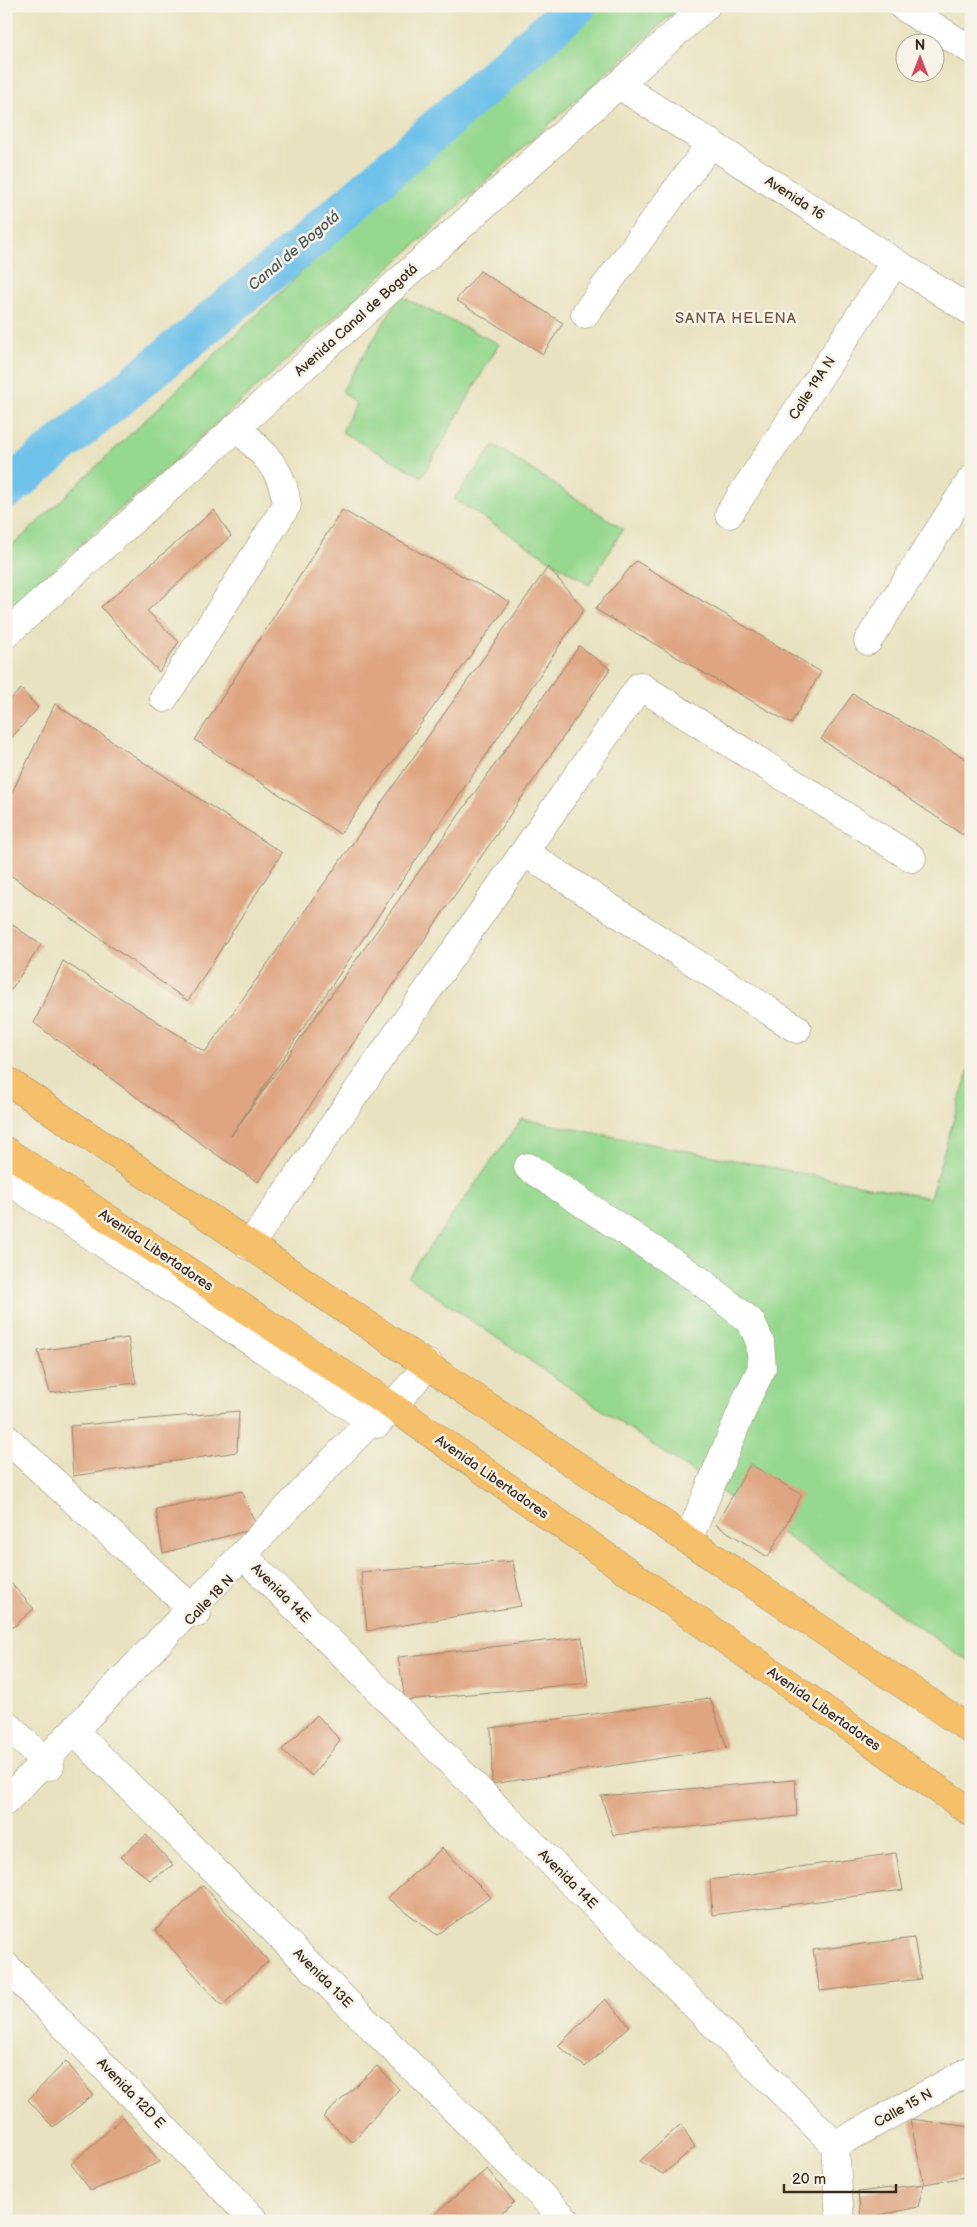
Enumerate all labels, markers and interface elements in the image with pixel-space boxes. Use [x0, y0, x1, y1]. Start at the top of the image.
north arrow [894, 32, 944, 82]
text: N [915, 37, 925, 54]
street label: Avenida 16 [762, 172, 828, 224]
water label: Canal de Bogotá [244, 207, 344, 295]
street label: Avenida Canal de Bogotá [291, 260, 421, 380]
district label: SANTA HELENA [675, 309, 797, 328]
street label: Calle 19A N [785, 353, 839, 423]
street label: Avenida Libertadores [96, 1205, 217, 1295]
street label: Avenida Libertadores [432, 1431, 552, 1523]
street label: Avenida 14E [248, 1560, 314, 1626]
street label: Calle 18 N [181, 1571, 237, 1629]
street label: Avenida Libertadores [764, 1663, 884, 1755]
street label: Avenida 14E [535, 1846, 601, 1912]
street label: Avenida 13E [290, 1945, 356, 2011]
street label: Avenida 12D E [93, 2054, 169, 2132]
street label: Calle 15 N [871, 2085, 935, 2131]
scale bar [784, 2162, 897, 2194]
text: 20 m [792, 2170, 826, 2189]

